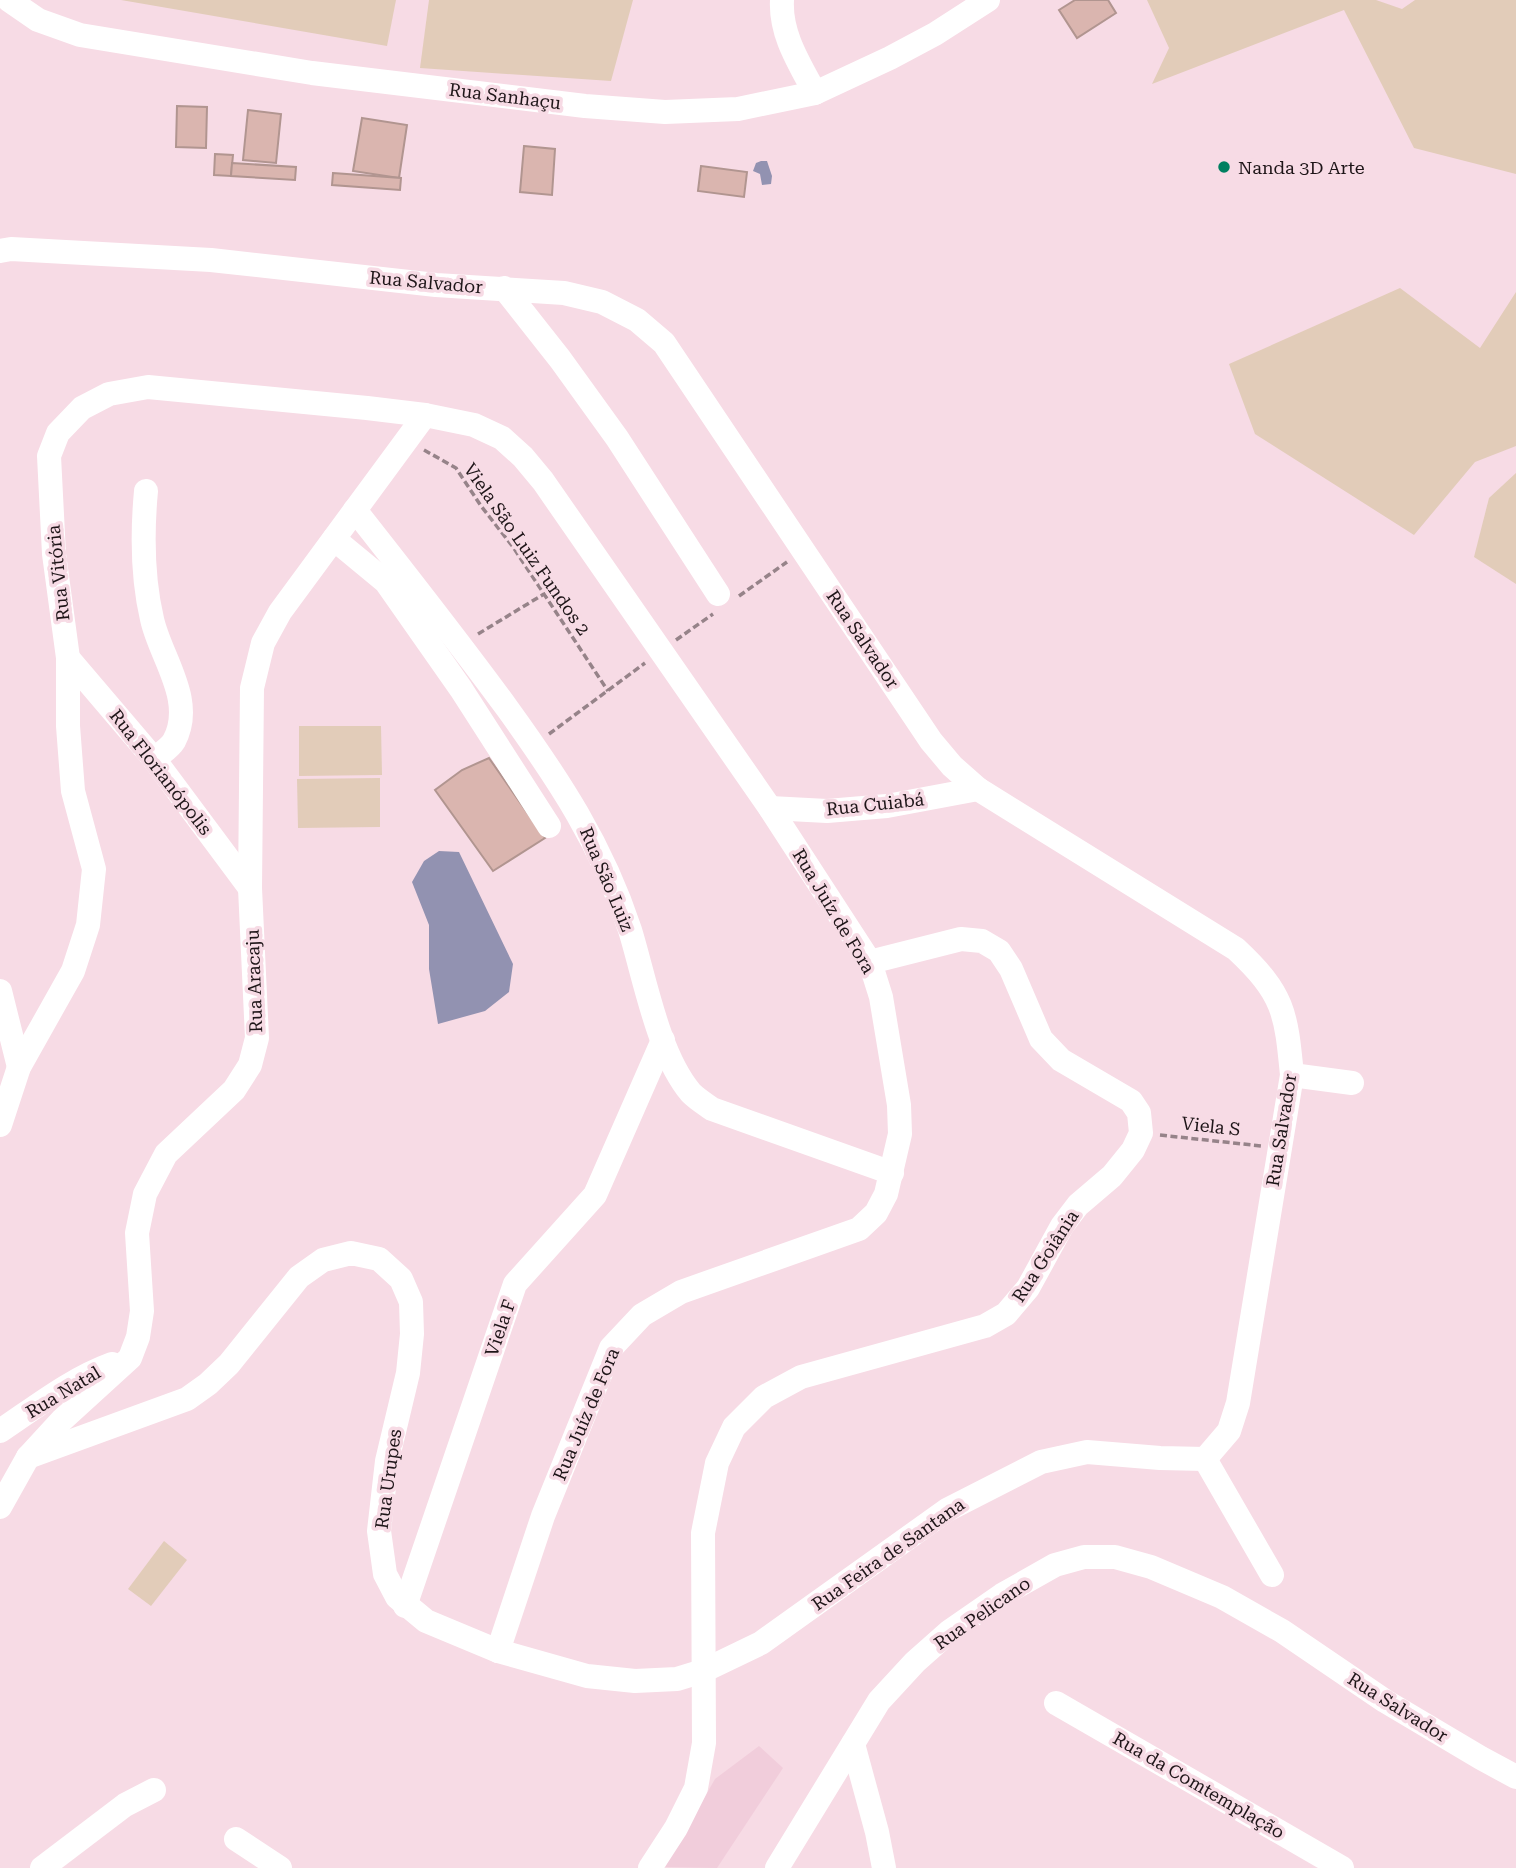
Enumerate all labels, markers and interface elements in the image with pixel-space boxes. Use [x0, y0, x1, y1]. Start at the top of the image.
street label: Rua Sanhaçu [448, 79, 562, 113]
place label: Nanda 3D Arte [1238, 157, 1365, 178]
marker: Nanda 3D Arte [1216, 159, 1232, 175]
street label: Rua Salvador [368, 267, 484, 297]
street label: Viela São Luiz Fundos 2 [460, 459, 594, 639]
street label: Rua Vitória [42, 524, 73, 622]
street label: Rua Salvador [822, 586, 904, 692]
street label: Rua Florianópolis [105, 705, 217, 839]
street label: Rua Cuiabá [825, 788, 925, 820]
street label: Rua São Luiz [576, 824, 639, 935]
street label: Rua Juíz de Fora [789, 845, 880, 977]
street label: Rua Aracaju [242, 929, 266, 1033]
street label: Rua Salvador [1262, 1072, 1300, 1188]
street label: Viela S [1181, 1112, 1241, 1140]
street label: Rua Goiânia [1007, 1206, 1083, 1306]
street label: Viela F [481, 1297, 520, 1359]
street label: Rua Juíz de Fora [549, 1345, 623, 1483]
street label: Rua Natal [22, 1361, 104, 1422]
street label: Rua Urupes [371, 1428, 405, 1530]
street label: Rua Feira de Santana [808, 1493, 968, 1615]
street label: Rua Pelicano [930, 1572, 1034, 1654]
street label: Rua Salvador [1344, 1668, 1452, 1746]
street label: Rua da Comtemplação [1110, 1727, 1288, 1843]

